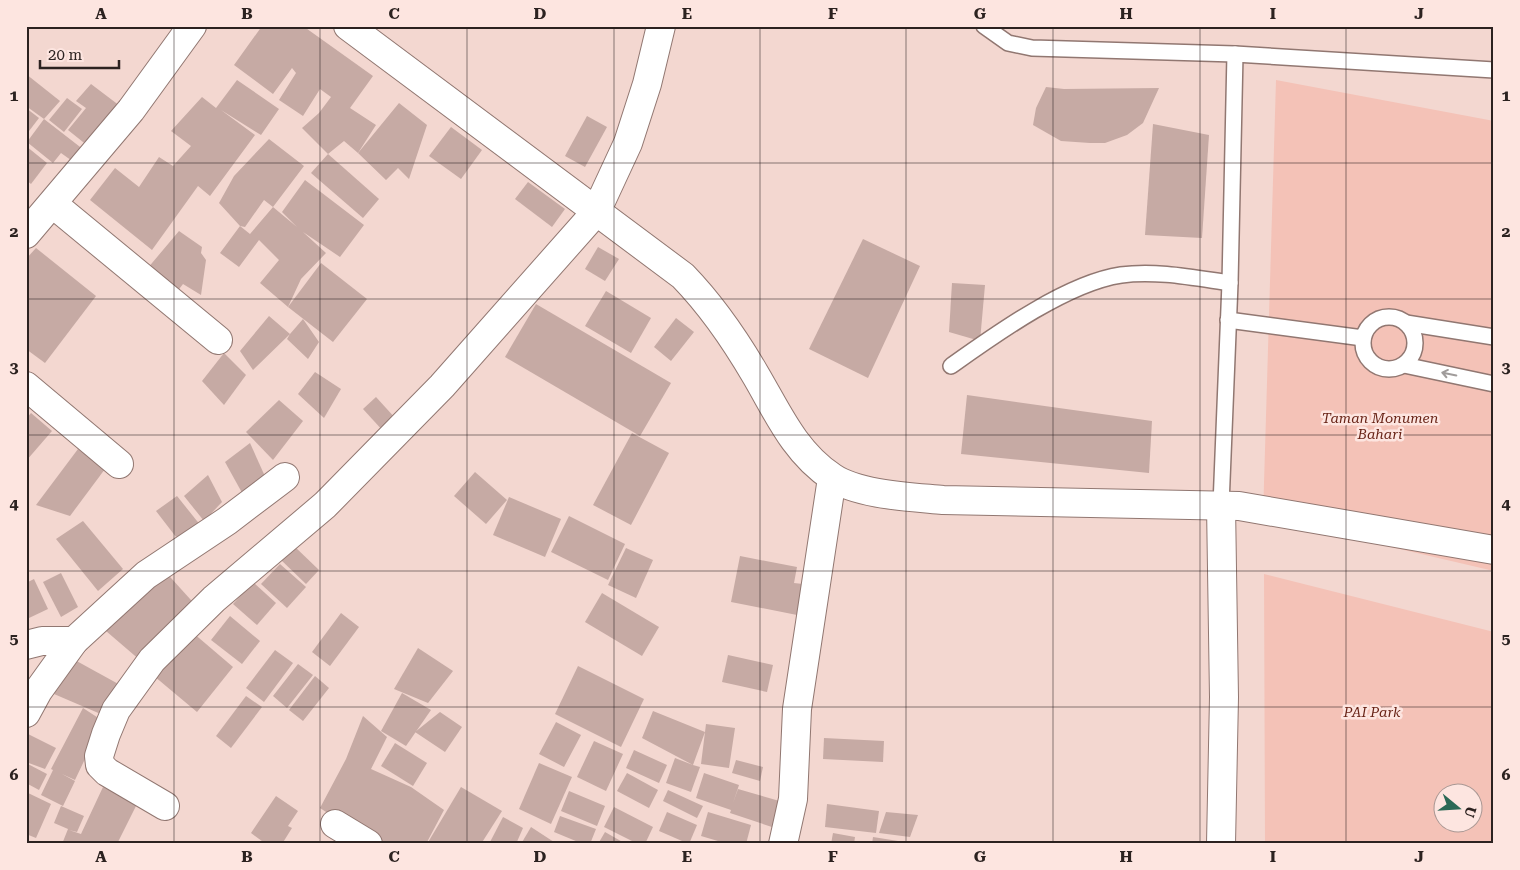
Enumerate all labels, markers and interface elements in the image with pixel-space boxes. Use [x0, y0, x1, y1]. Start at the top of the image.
text: A [95, 4, 107, 23]
text: B [241, 4, 253, 23]
text: C [388, 4, 400, 23]
text: D [534, 4, 547, 23]
text: E [682, 4, 692, 23]
text: F [828, 4, 838, 23]
text: G [974, 4, 987, 23]
text: H [1119, 4, 1133, 23]
text: I [1270, 4, 1276, 23]
text: J [1414, 4, 1424, 23]
scale bar [40, 38, 119, 70]
text: 20 m [48, 46, 83, 64]
text: 1 [10, 86, 19, 105]
text: 1 [1502, 86, 1511, 105]
text: 2 [10, 222, 19, 241]
text: 2 [1502, 222, 1511, 241]
text: 3 [10, 358, 19, 377]
text: 3 [1502, 358, 1511, 377]
one-way arrow [1441, 369, 1457, 378]
park label: Taman Monumen Bahari [1322, 410, 1439, 442]
text: 4 [10, 494, 19, 513]
text: 4 [1502, 494, 1511, 513]
text: 5 [10, 629, 19, 648]
text: 5 [1502, 629, 1511, 648]
park label: PAI Park [1342, 704, 1401, 720]
text: 6 [10, 765, 19, 784]
text: 6 [1502, 765, 1511, 784]
north arrow [1432, 782, 1482, 832]
text: U [1461, 804, 1480, 820]
text: A [95, 847, 107, 866]
text: B [241, 847, 253, 866]
text: C [388, 847, 400, 866]
text: D [534, 847, 547, 866]
text: E [682, 847, 692, 866]
text: F [828, 847, 838, 866]
text: G [974, 847, 987, 866]
text: H [1119, 847, 1133, 866]
text: I [1270, 847, 1276, 866]
text: J [1414, 847, 1424, 866]

